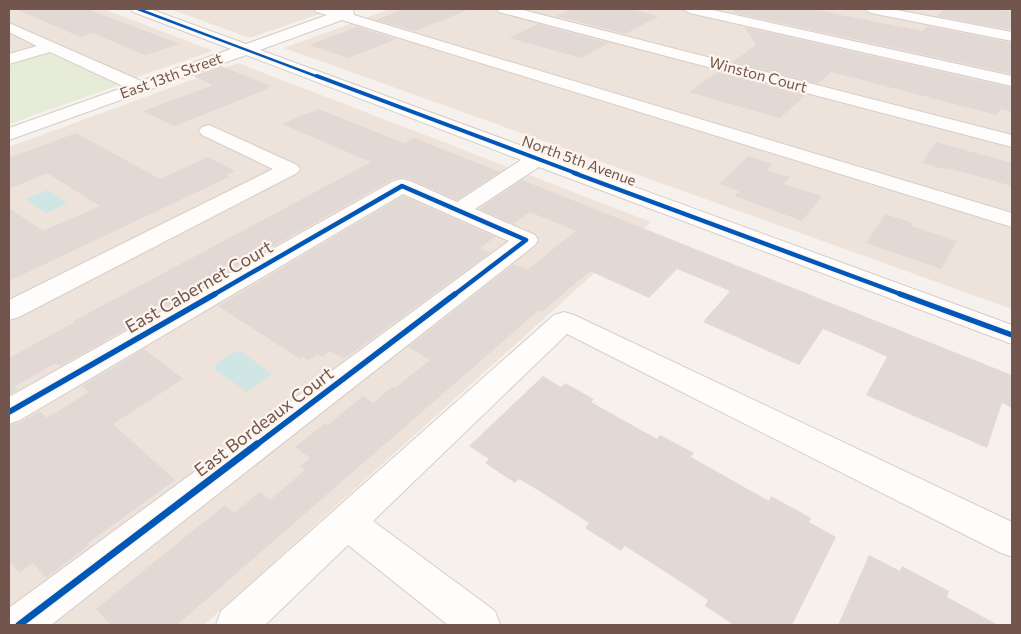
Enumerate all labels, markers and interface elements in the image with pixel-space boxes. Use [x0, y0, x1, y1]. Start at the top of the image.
street label: East 13th Street [117, 48, 224, 102]
street label: Winston Court [707, 52, 809, 96]
street label: North 5th Avenue [520, 131, 639, 189]
street label: East Cabernet Court [121, 235, 276, 337]
street label: East Bordeaux Court [190, 362, 337, 481]

